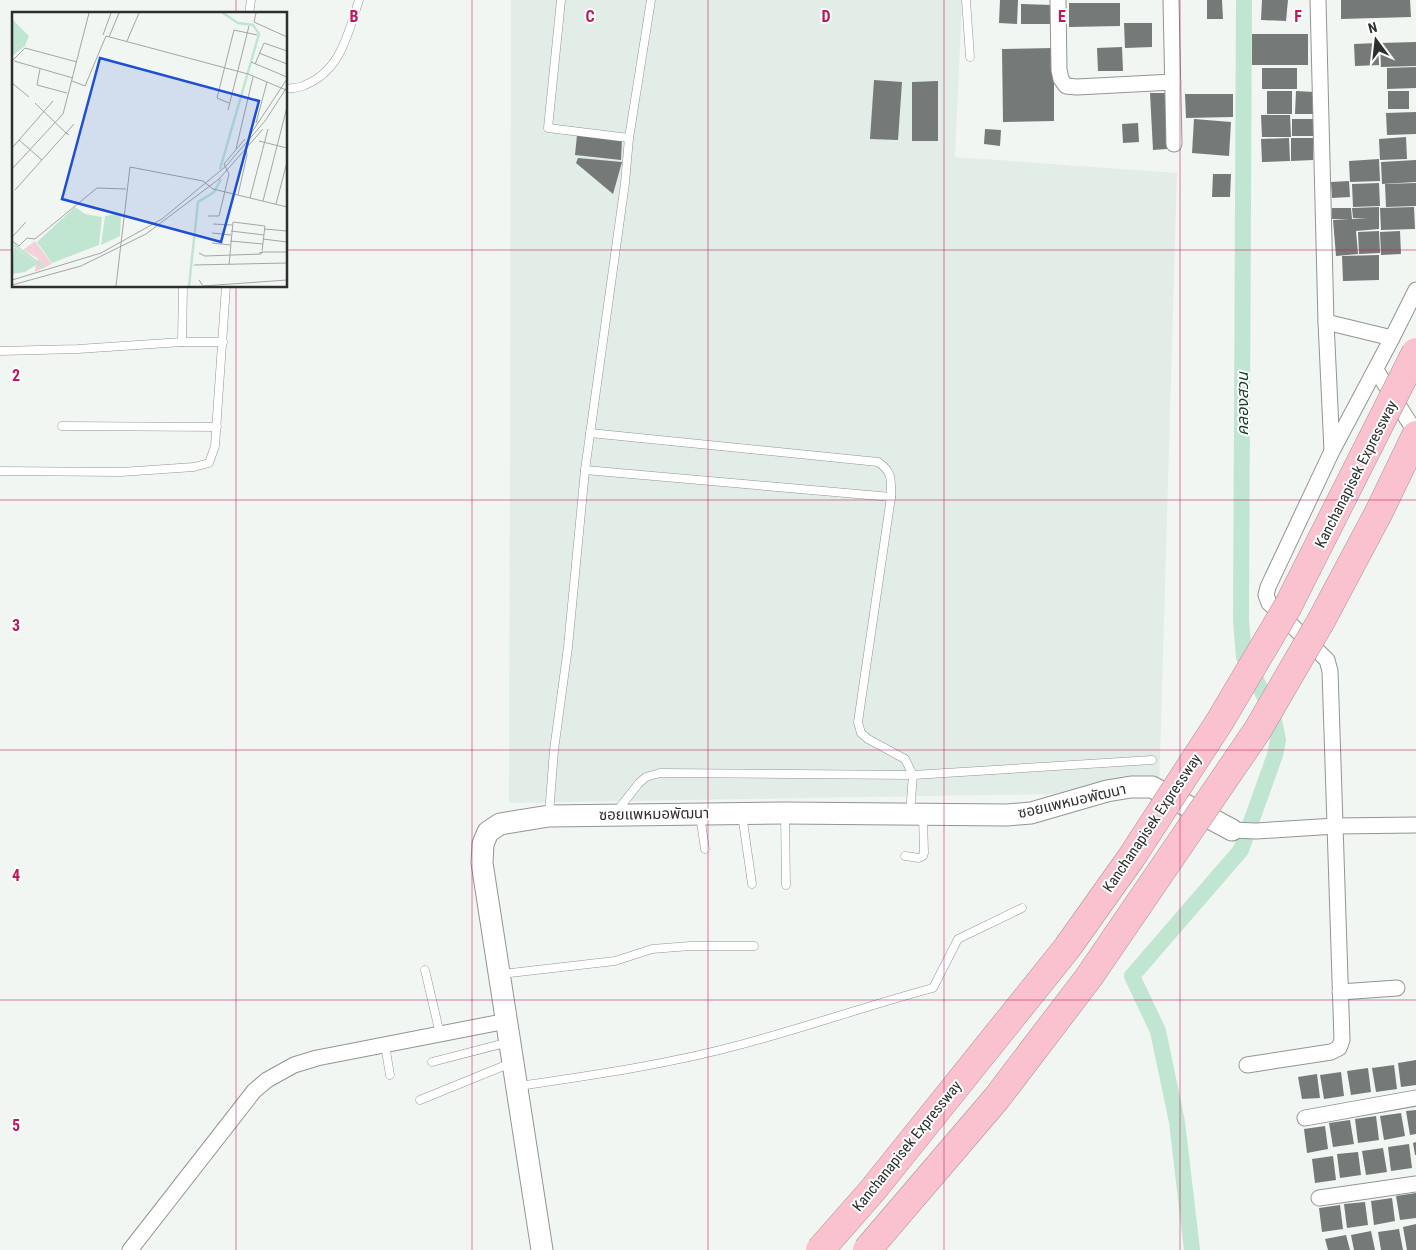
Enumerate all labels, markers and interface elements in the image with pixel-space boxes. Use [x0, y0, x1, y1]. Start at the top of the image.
text: B [350, 7, 359, 26]
text: C [585, 7, 595, 26]
text: D [821, 7, 831, 26]
text: E [1058, 7, 1066, 26]
text: F [1294, 7, 1302, 26]
inset map [12, 12, 288, 288]
north arrow [1351, 15, 1401, 65]
text: N [1366, 19, 1379, 36]
text: 2 [12, 366, 20, 385]
water label: คลองสวน [1233, 371, 1252, 436]
street label: Kanchanapisek Expressway [1311, 397, 1401, 551]
text: 3 [12, 616, 20, 635]
street label: Kanchanapisek Expressway [1099, 750, 1205, 896]
street label: ซอยแพหมอพัฒนา [1016, 780, 1128, 822]
street label: ซอยแพหมอพัฒนา [599, 804, 709, 824]
text: 4 [12, 866, 20, 885]
street label: Kanchanapisek Expressway [849, 1077, 965, 1215]
text: 5 [12, 1116, 20, 1135]

